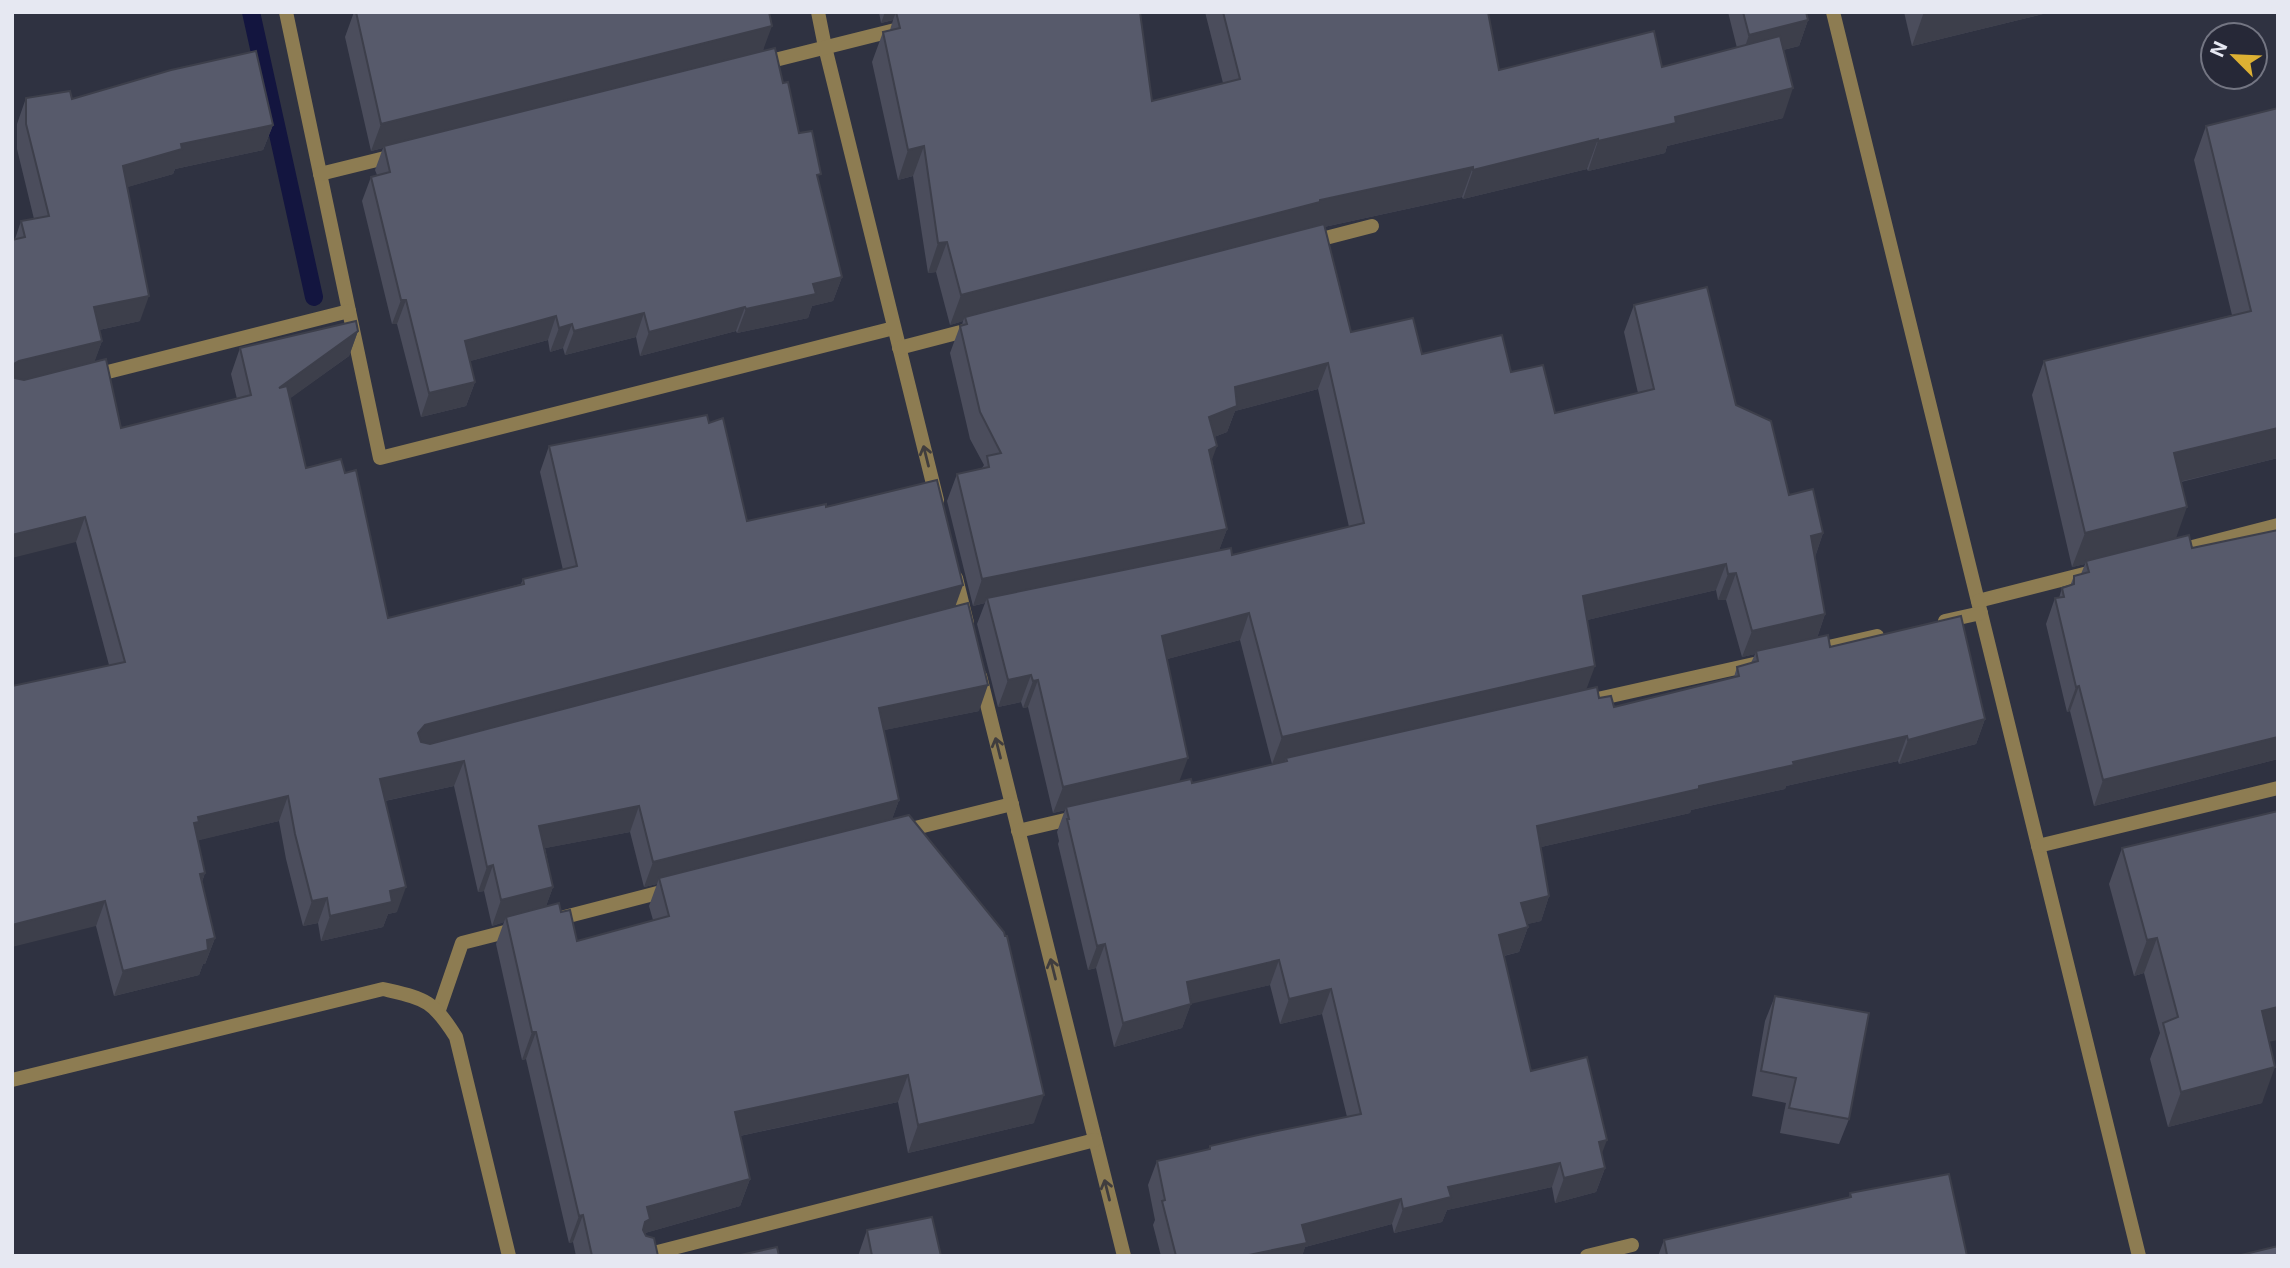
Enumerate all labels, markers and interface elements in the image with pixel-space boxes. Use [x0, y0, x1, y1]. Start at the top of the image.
north arrow [2199, 21, 2269, 91]
text: N [2205, 38, 2232, 61]
one-way arrow [919, 445, 932, 468]
one-way arrow [991, 737, 1004, 760]
one-way arrow [1045, 958, 1059, 981]
one-way arrow [1100, 1179, 1113, 1201]

